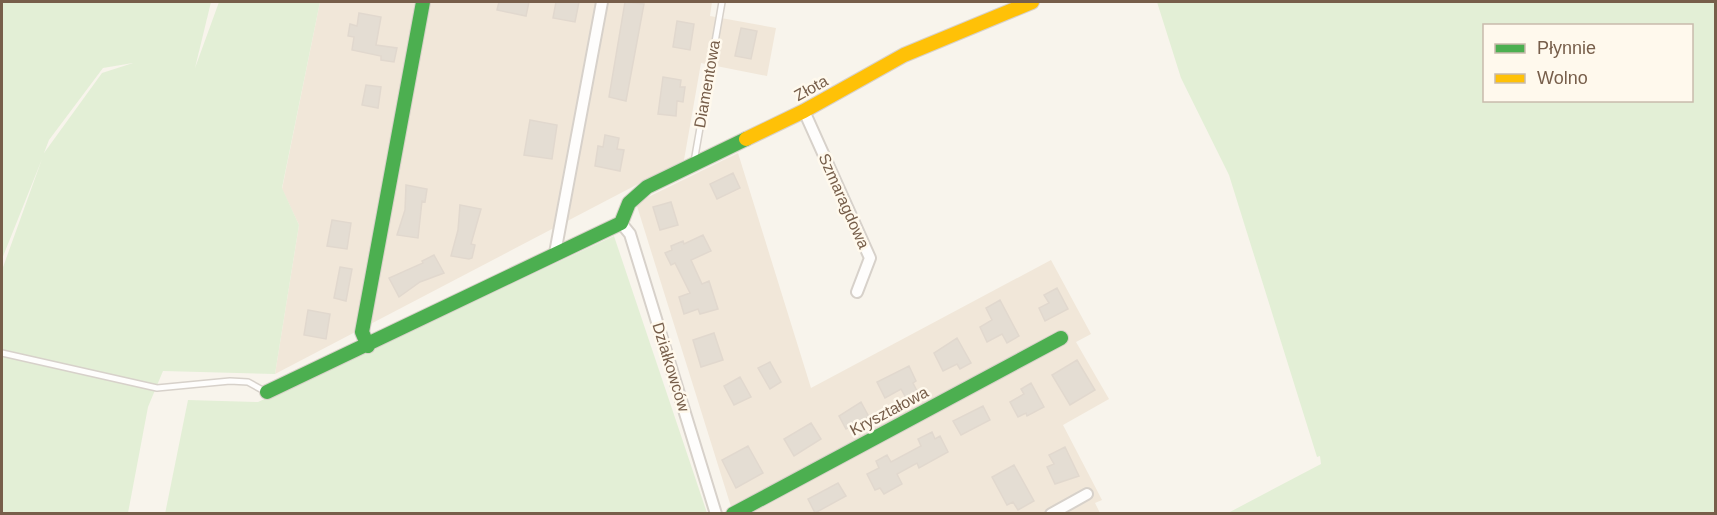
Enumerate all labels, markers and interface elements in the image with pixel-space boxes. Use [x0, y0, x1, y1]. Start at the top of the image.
legend [1483, 24, 1693, 102]
text: Płynnie [1537, 38, 1596, 58]
street label: Diamentowa [691, 39, 723, 129]
text: Wolno [1537, 68, 1588, 88]
street label: Złota [791, 72, 831, 104]
street label: Szmaragdowa [815, 151, 873, 251]
street label: Działkowców [649, 320, 693, 414]
street label: Kryształowa [847, 383, 931, 439]

